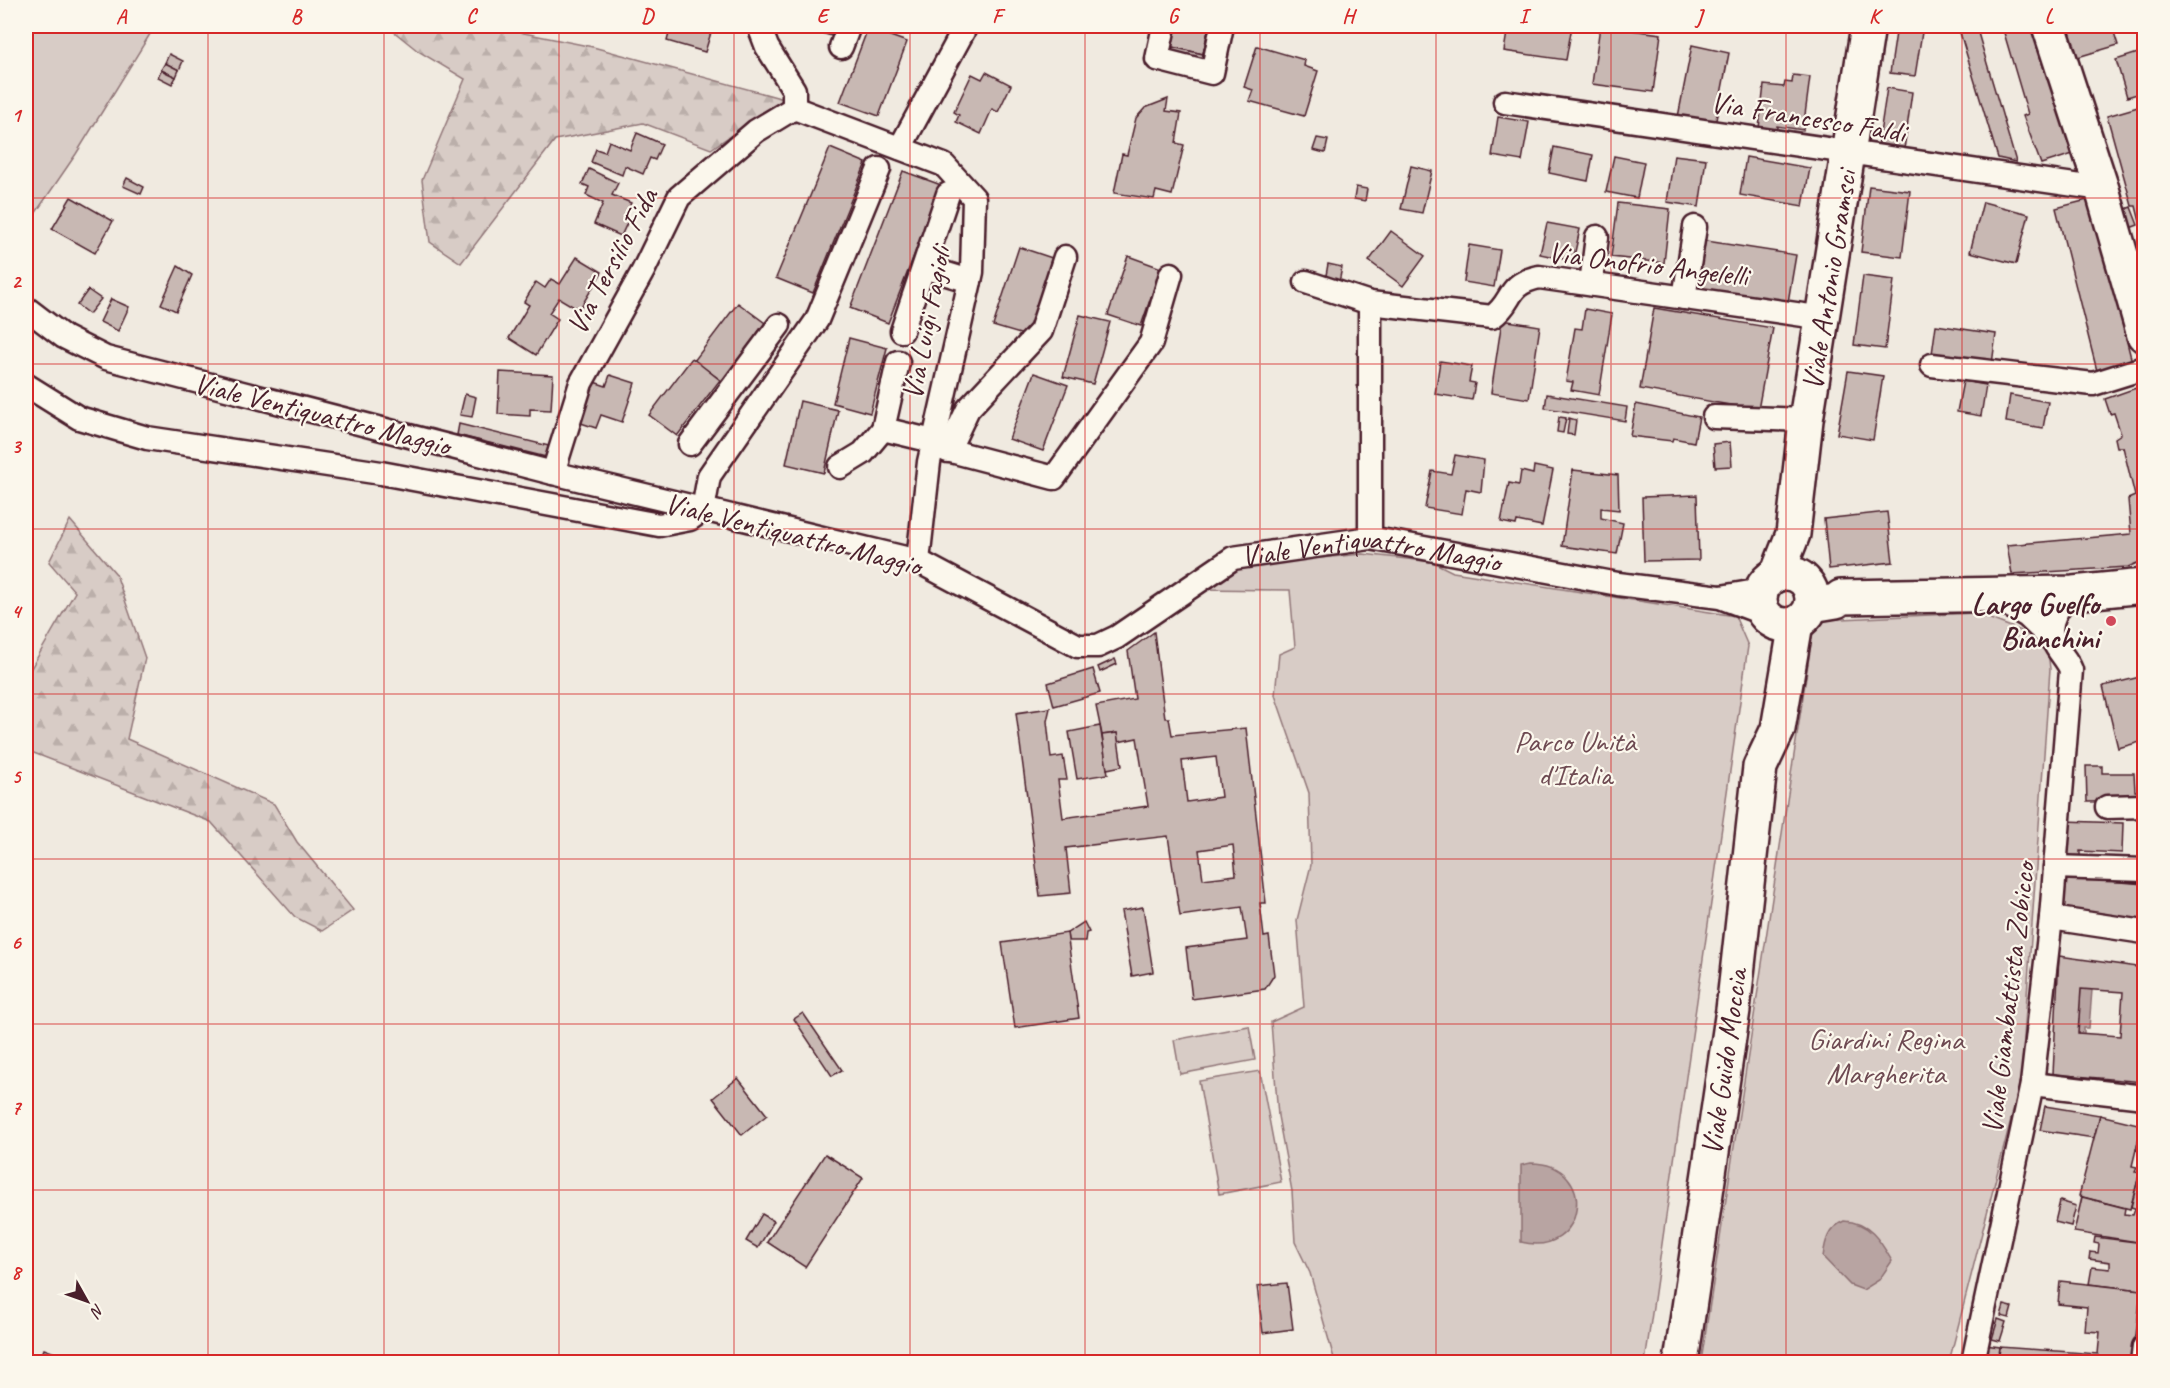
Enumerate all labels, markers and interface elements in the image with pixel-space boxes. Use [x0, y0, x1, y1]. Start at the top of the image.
text: A [116, 4, 128, 29]
text: B [291, 4, 303, 29]
text: C [466, 4, 478, 29]
text: D [641, 4, 655, 29]
text: E [817, 4, 831, 29]
text: F [992, 4, 1006, 29]
text: G [1168, 4, 1181, 29]
text: H [1342, 4, 1357, 29]
text: I [1519, 4, 1532, 29]
text: J [1694, 4, 1706, 29]
text: K [1869, 4, 1883, 29]
text: L [2045, 4, 2055, 29]
street label: Via Francesco Faldi [1708, 83, 1912, 152]
text: 1 [12, 103, 23, 128]
street label: Viale Antonio Gramsci [1793, 164, 1866, 393]
street label: Via Tersilio Fida [558, 180, 667, 341]
street label: Via Onofrio Angelelli [1546, 233, 1753, 296]
street label: Via Luigi Fagioli [893, 240, 960, 403]
text: 2 [12, 269, 23, 294]
street label: Viale Ventiquattro Maggio [190, 364, 457, 465]
text: 3 [12, 434, 23, 459]
street label: Viale Ventiquattro Maggio [661, 484, 928, 585]
street label: Viale Ventiquattro Maggio [1239, 519, 1507, 581]
place label: Largo Guelfo Bianchini [1971, 585, 2103, 657]
text: 4 [12, 599, 24, 624]
marker: Largo Guelfo Bianchini [2104, 614, 2118, 628]
park label: Parco Unità d'Italia [1514, 722, 1638, 794]
text: 5 [12, 764, 23, 789]
street label: Viale Giambattista Zobicco [1973, 857, 2044, 1136]
text: 6 [11, 930, 22, 955]
street label: Viale Guido Moccia [1692, 964, 1756, 1158]
park label: Giardini Regina Margherita [1808, 1020, 1966, 1092]
text: 7 [12, 1095, 23, 1120]
text: 8 [12, 1260, 24, 1285]
north arrow [57, 1271, 117, 1331]
text: N [85, 1300, 109, 1323]

